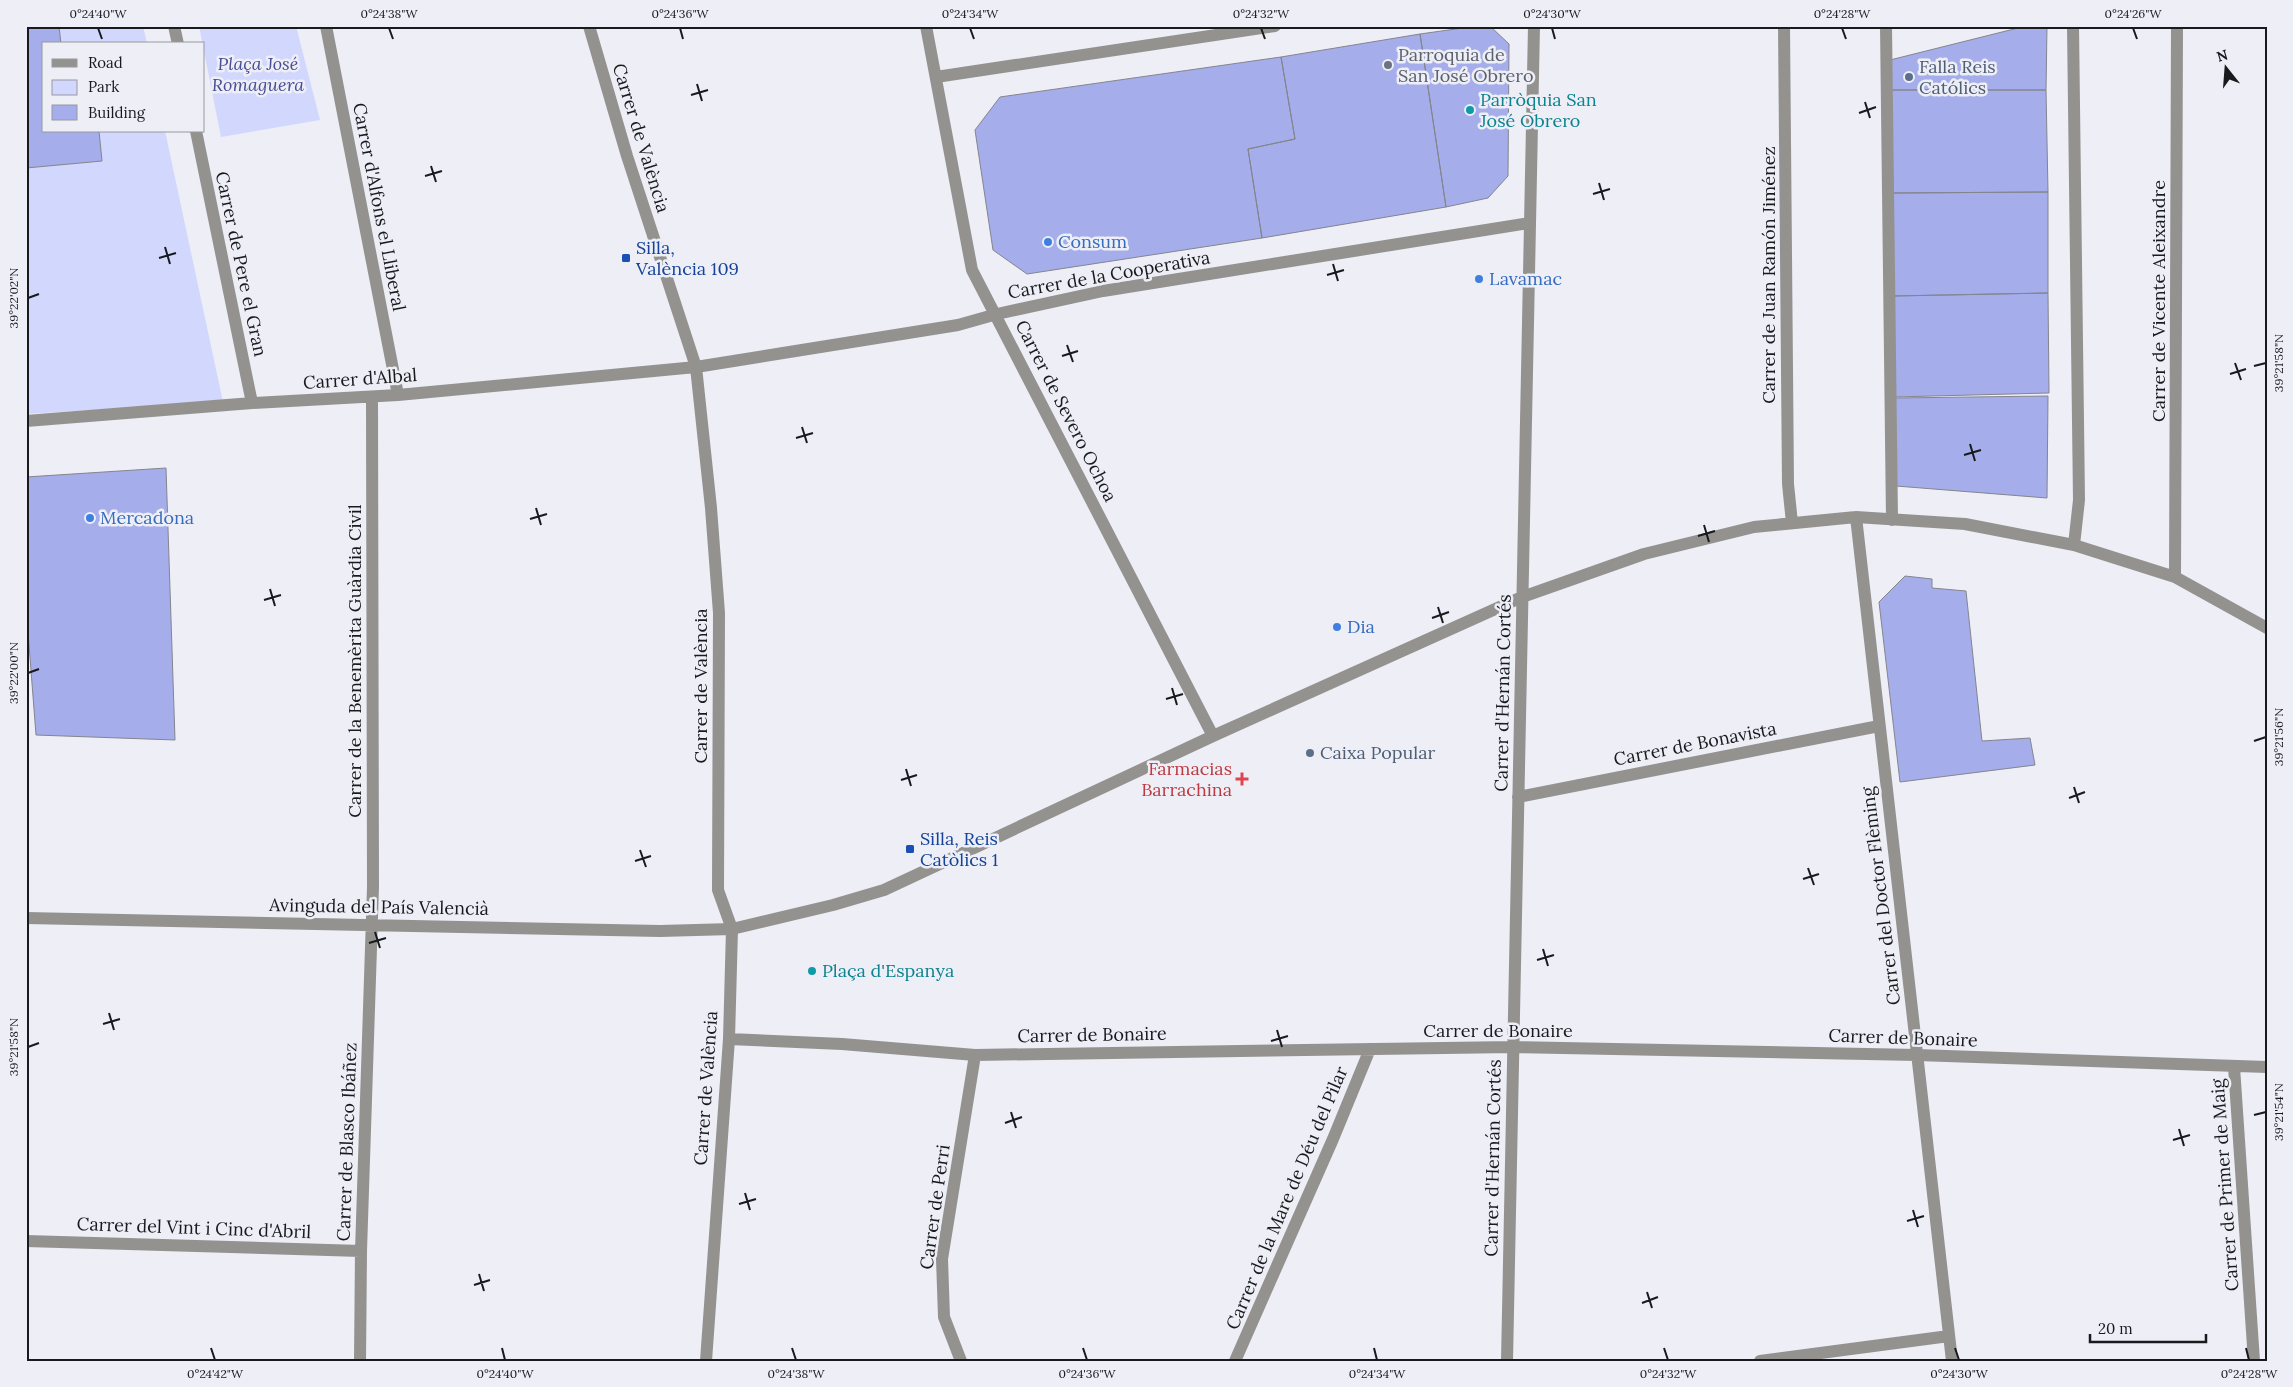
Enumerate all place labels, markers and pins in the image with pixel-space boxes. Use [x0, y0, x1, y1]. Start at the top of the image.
place label: Parroquia de San José Obrero [1398, 43, 1534, 87]
place label: Falla Reis Católics [1919, 55, 1996, 99]
marker: Parroquia de San José Obrero [1382, 59, 1394, 71]
marker: Falla Reis Católics [1903, 71, 1915, 83]
place label: Parròquia San José Obrero [1479, 88, 1597, 132]
marker: Parròquia San José Obrero [1464, 104, 1476, 116]
place label: Consum [1058, 230, 1127, 253]
place label: Silla, València 109 [635, 236, 739, 280]
marker: Consum [1042, 236, 1054, 248]
marker: Silla, València 109 [620, 252, 632, 264]
place label: Lavamac [1489, 267, 1562, 290]
marker: Lavamac [1473, 273, 1485, 285]
place label: Mercadona [100, 506, 194, 529]
marker: Mercadona [84, 512, 96, 524]
place label: Dia [1347, 615, 1375, 638]
marker: Dia [1331, 621, 1343, 633]
place label: Caixa Popular [1320, 741, 1435, 764]
marker: Caixa Popular [1304, 747, 1316, 759]
place label: Farmacias Barrachina [1141, 757, 1232, 801]
marker: Farmacias Barrachina [1236, 773, 1248, 785]
place label: Silla, Reis Catòlics 1 [920, 827, 998, 871]
marker: Silla, Reis Catòlics 1 [904, 843, 916, 855]
place label: Plaça d'Espanya [822, 959, 954, 982]
marker: Plaça d'Espanya [806, 965, 818, 977]

